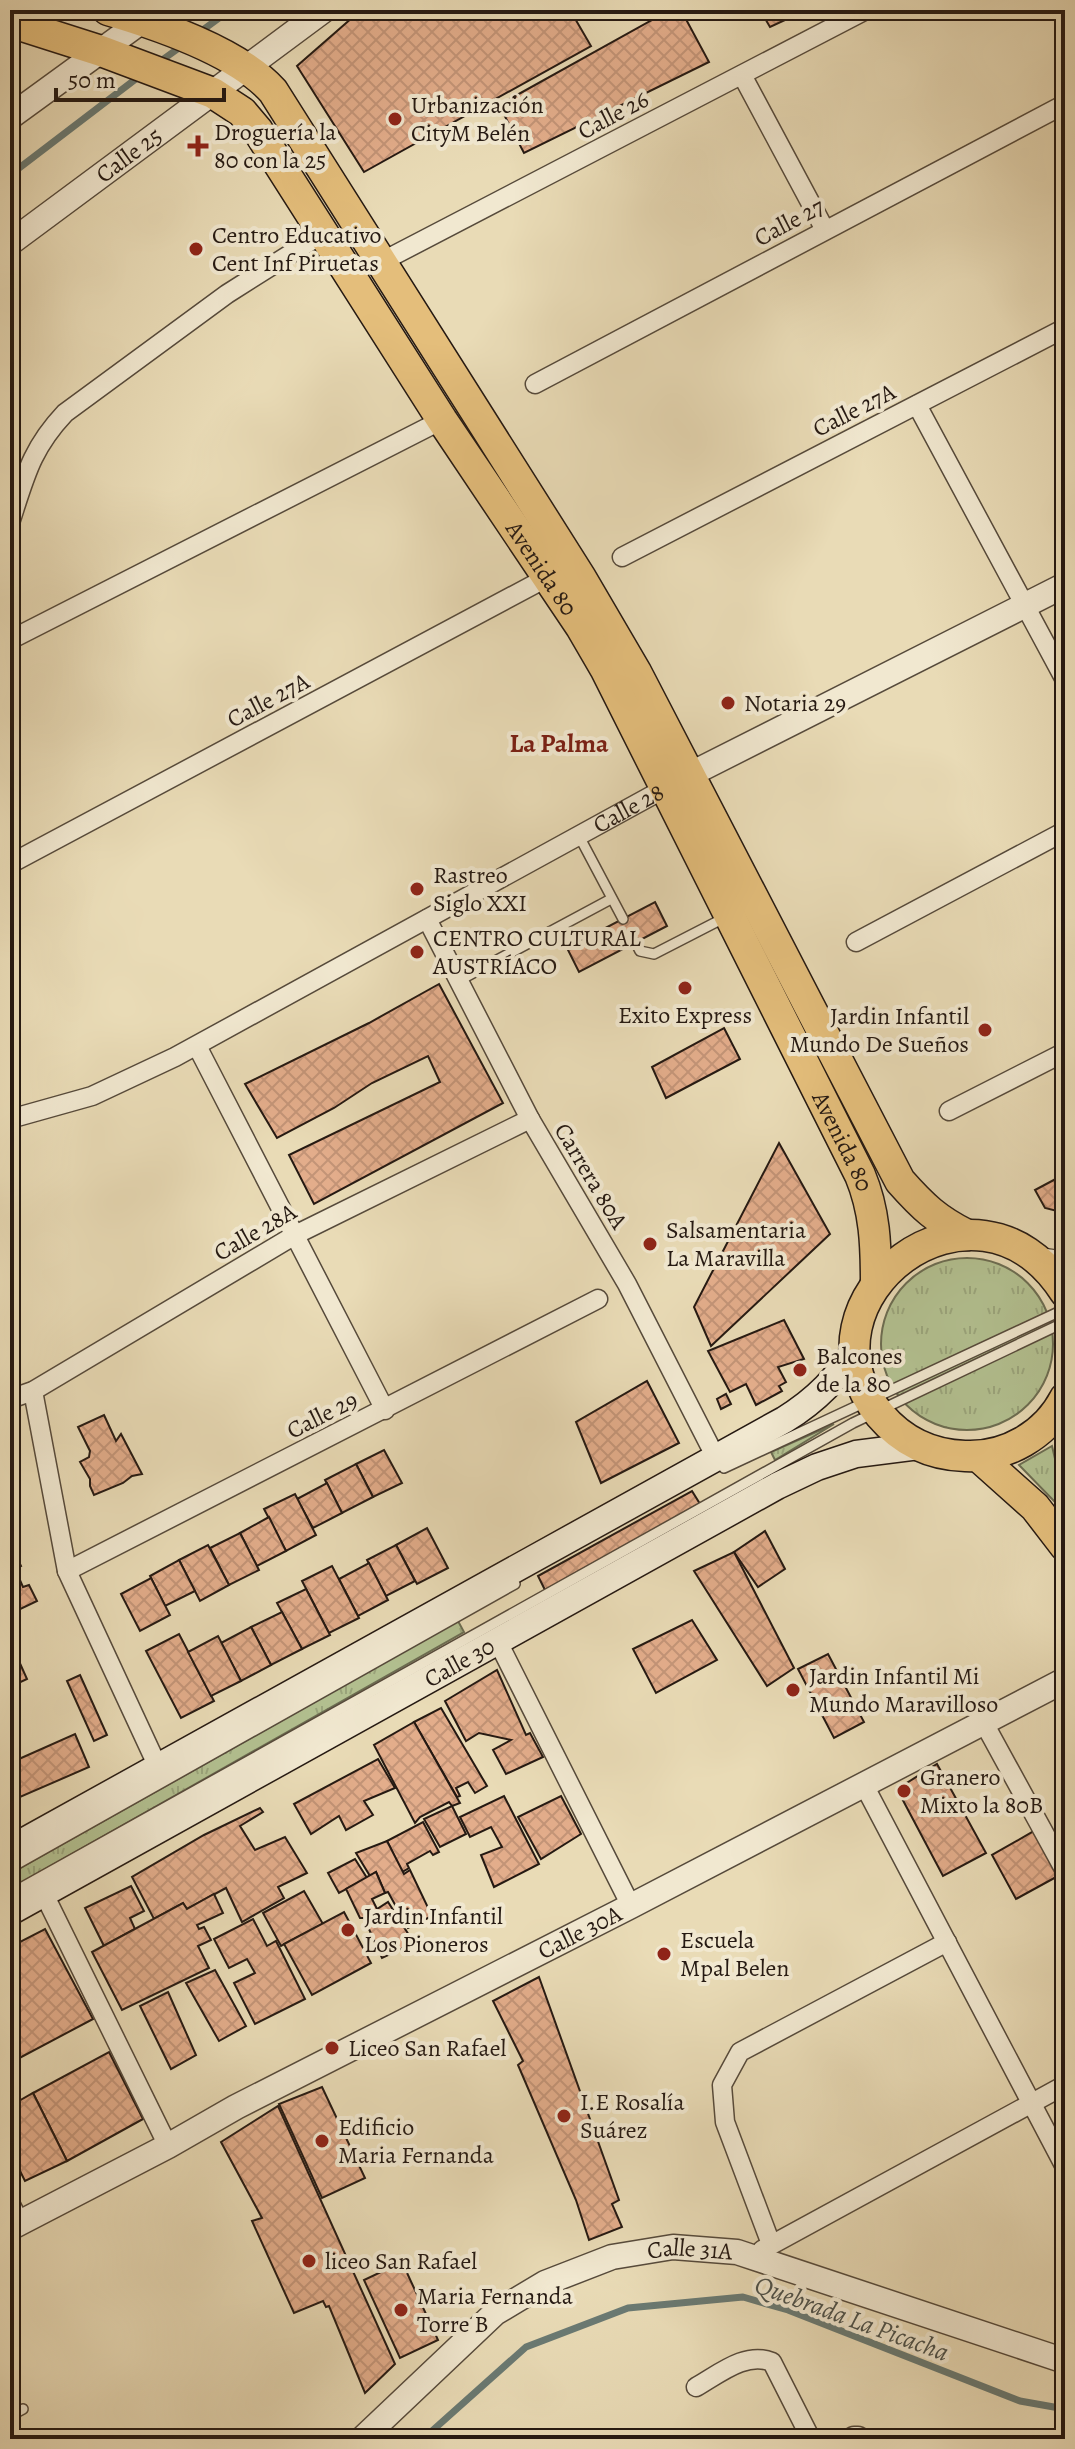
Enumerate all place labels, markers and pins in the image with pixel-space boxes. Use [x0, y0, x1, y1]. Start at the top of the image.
place label: Urbanización CityM Belén [411, 89, 544, 149]
marker: Urbanización CityM Belén [386, 110, 404, 128]
place label: Droguería la 80 con la 25 [214, 116, 337, 176]
marker: Droguería la 80 con la 25 [189, 137, 207, 155]
place label: Centro Educativo Cent Inf Piruetas [212, 219, 382, 279]
marker: Centro Educativo Cent Inf Piruetas [187, 240, 205, 258]
place label: Notaria 29 [744, 687, 846, 719]
marker: Notaria 29 [719, 694, 737, 712]
place label: Rastreo Siglo XXI [433, 859, 527, 919]
marker: Rastreo Siglo XXI [408, 880, 426, 898]
place label: CENTRO CULTURAL AUSTRÍACO [432, 922, 642, 982]
marker: CENTRO CULTURAL AUSTRÍACO [408, 943, 426, 961]
marker: Exito Express [676, 979, 694, 997]
place label: Exito Express [618, 999, 752, 1031]
place label: Jardin Infantil Mundo De Sueños [790, 1000, 969, 1060]
marker: Jardin Infantil Mundo De Sueños [976, 1021, 994, 1039]
place label: Salsamentaria La Maravilla [666, 1214, 807, 1274]
marker: Salsamentaria La Maravilla [641, 1235, 659, 1253]
place label: Balcones de la 80 [816, 1340, 903, 1400]
marker: Balcones de la 80 [791, 1361, 809, 1379]
place label: Jardin Infantil Mi Mundo Maravilloso [809, 1660, 998, 1720]
marker: Jardin Infantil Mi Mundo Maravilloso [784, 1681, 802, 1699]
place label: Granero Mixto la 80B [920, 1761, 1043, 1821]
marker: Granero Mixto la 80B [895, 1782, 913, 1800]
place label: Jardin Infantil Los Pioneros [364, 1900, 503, 1960]
marker: Jardin Infantil Los Pioneros [339, 1921, 357, 1939]
place label: Escuela Mpal Belen [680, 1924, 789, 1984]
marker: Escuela Mpal Belen [655, 1945, 673, 1963]
place label: Liceo San Rafael [348, 2032, 507, 2064]
marker: Liceo San Rafael [323, 2039, 341, 2057]
place label: I.E Rosalía Suárez [580, 2086, 686, 2146]
marker: I.E Rosalía Suárez [555, 2107, 573, 2125]
place label: Edificio Maria Fernanda [338, 2111, 495, 2171]
marker: Edificio Maria Fernanda [313, 2132, 331, 2150]
place label: liceo San Rafael [325, 2245, 477, 2277]
marker: liceo San Rafael [300, 2252, 318, 2270]
place label: Maria Fernanda Torre B [417, 2280, 574, 2340]
marker: Maria Fernanda Torre B [392, 2301, 410, 2319]

